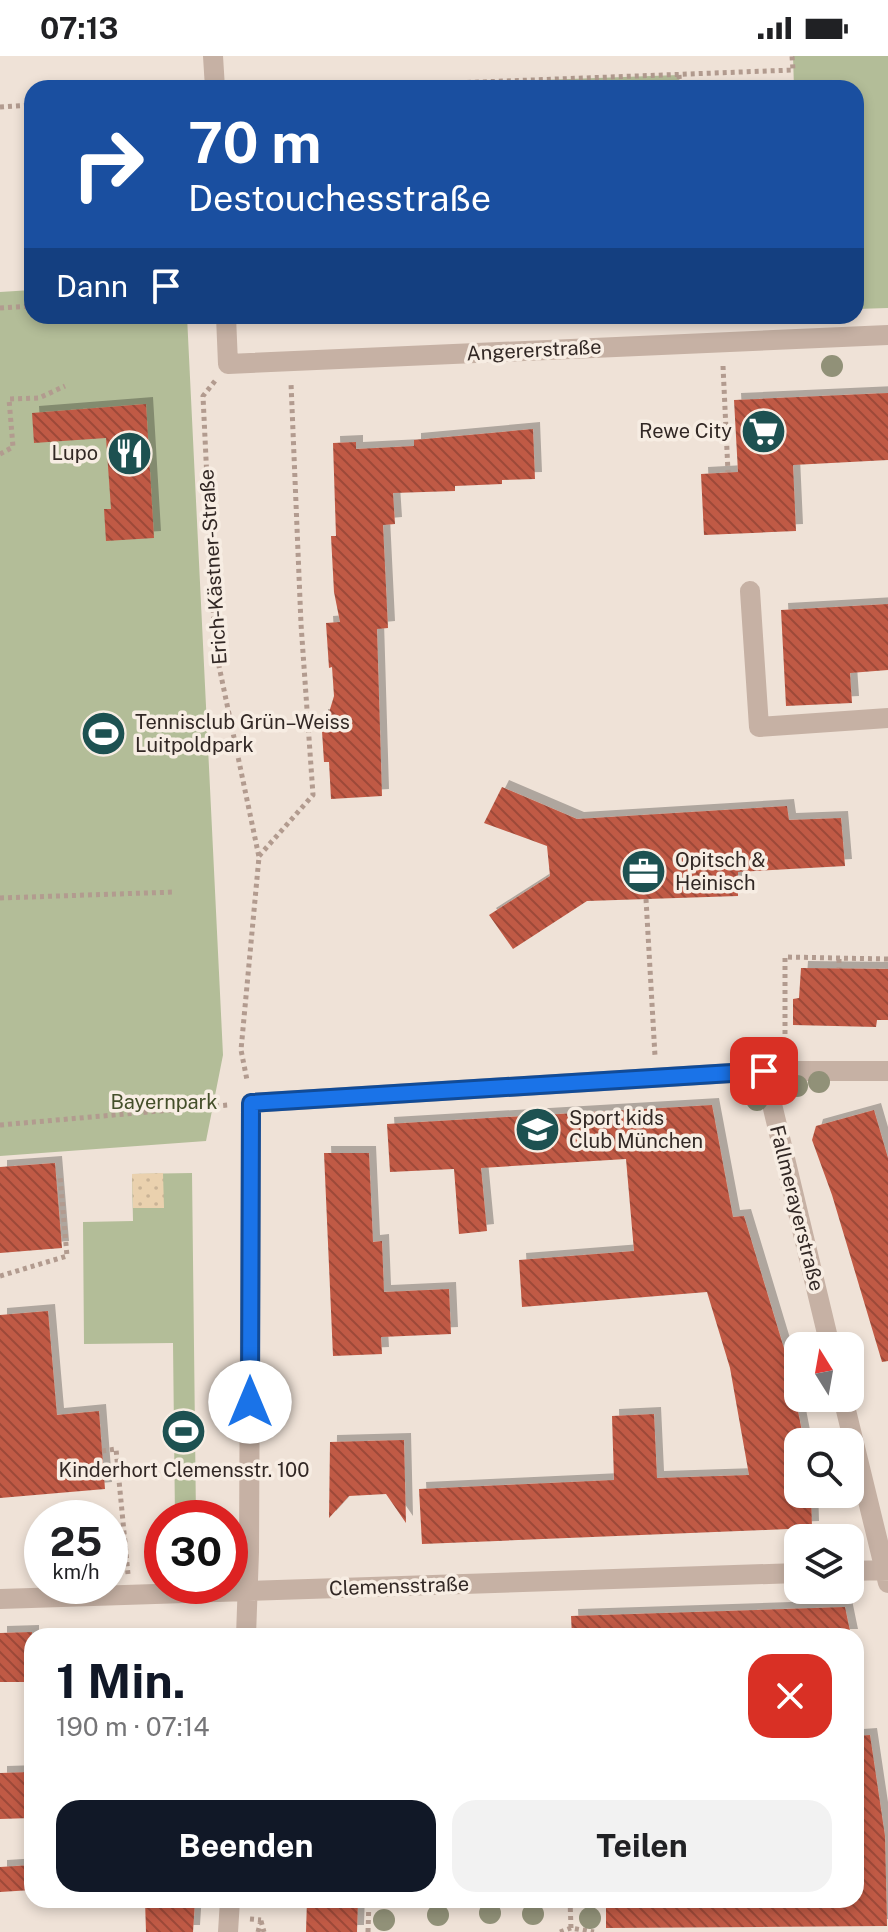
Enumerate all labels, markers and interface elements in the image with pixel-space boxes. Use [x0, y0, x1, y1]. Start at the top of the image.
text: 07:13 [40, 10, 119, 46]
text: 70 m [188, 110, 321, 176]
icon: right [56, 112, 160, 216]
text: Destouchesstraße [188, 177, 491, 219]
icon: arrive [144, 264, 188, 308]
text: Dann [56, 268, 128, 304]
street label: Angererstraße [466, 334, 602, 366]
supermarket icon: Rewe City [739, 407, 787, 455]
place label: Rewe City [639, 419, 732, 443]
restaurant icon: Lupo [105, 429, 153, 477]
place label: Lupo [51, 441, 98, 465]
street label: Erich-Kästner-Straße [194, 468, 232, 666]
sports icon: Tennisclub Grün–Weiss Luitpoldpark [80, 710, 128, 758]
place label: Tennisclub Grün–Weiss Luitpoldpark [135, 710, 350, 757]
office icon: Opitsch & Heinisch [620, 848, 668, 896]
place label: Opitsch & Heinisch [675, 848, 766, 895]
pin [730, 1037, 798, 1105]
icon: arrive [742, 1049, 786, 1093]
park label: Bayernpark [110, 1090, 218, 1114]
school or university icon: Sport kids Club München [514, 1105, 562, 1153]
place label: Sport kids Club München [569, 1106, 703, 1153]
street label: Fallmerayerstraße [765, 1123, 829, 1293]
north arrow [784, 1332, 864, 1412]
map controls [784, 1332, 864, 1604]
position arrow [208, 1360, 292, 1444]
sports icon: Kinderhort Clemensstr. 100 [160, 1407, 208, 1455]
button: search [784, 1428, 864, 1508]
place label: Kinderhort Clemensstr. 100 [59, 1458, 309, 1482]
speed limit sign: 30 [144, 1500, 248, 1604]
text: 25 [50, 1518, 102, 1565]
button: layers [784, 1524, 864, 1604]
text: km/h [52, 1560, 100, 1584]
street label: Clemensstraße [329, 1572, 469, 1600]
text: 1 Min. [56, 1652, 186, 1709]
button: close [748, 1654, 832, 1738]
text: 190 m · 07:14 [56, 1711, 210, 1742]
button: Beenden [56, 1800, 436, 1892]
button: Teilen [452, 1800, 832, 1892]

